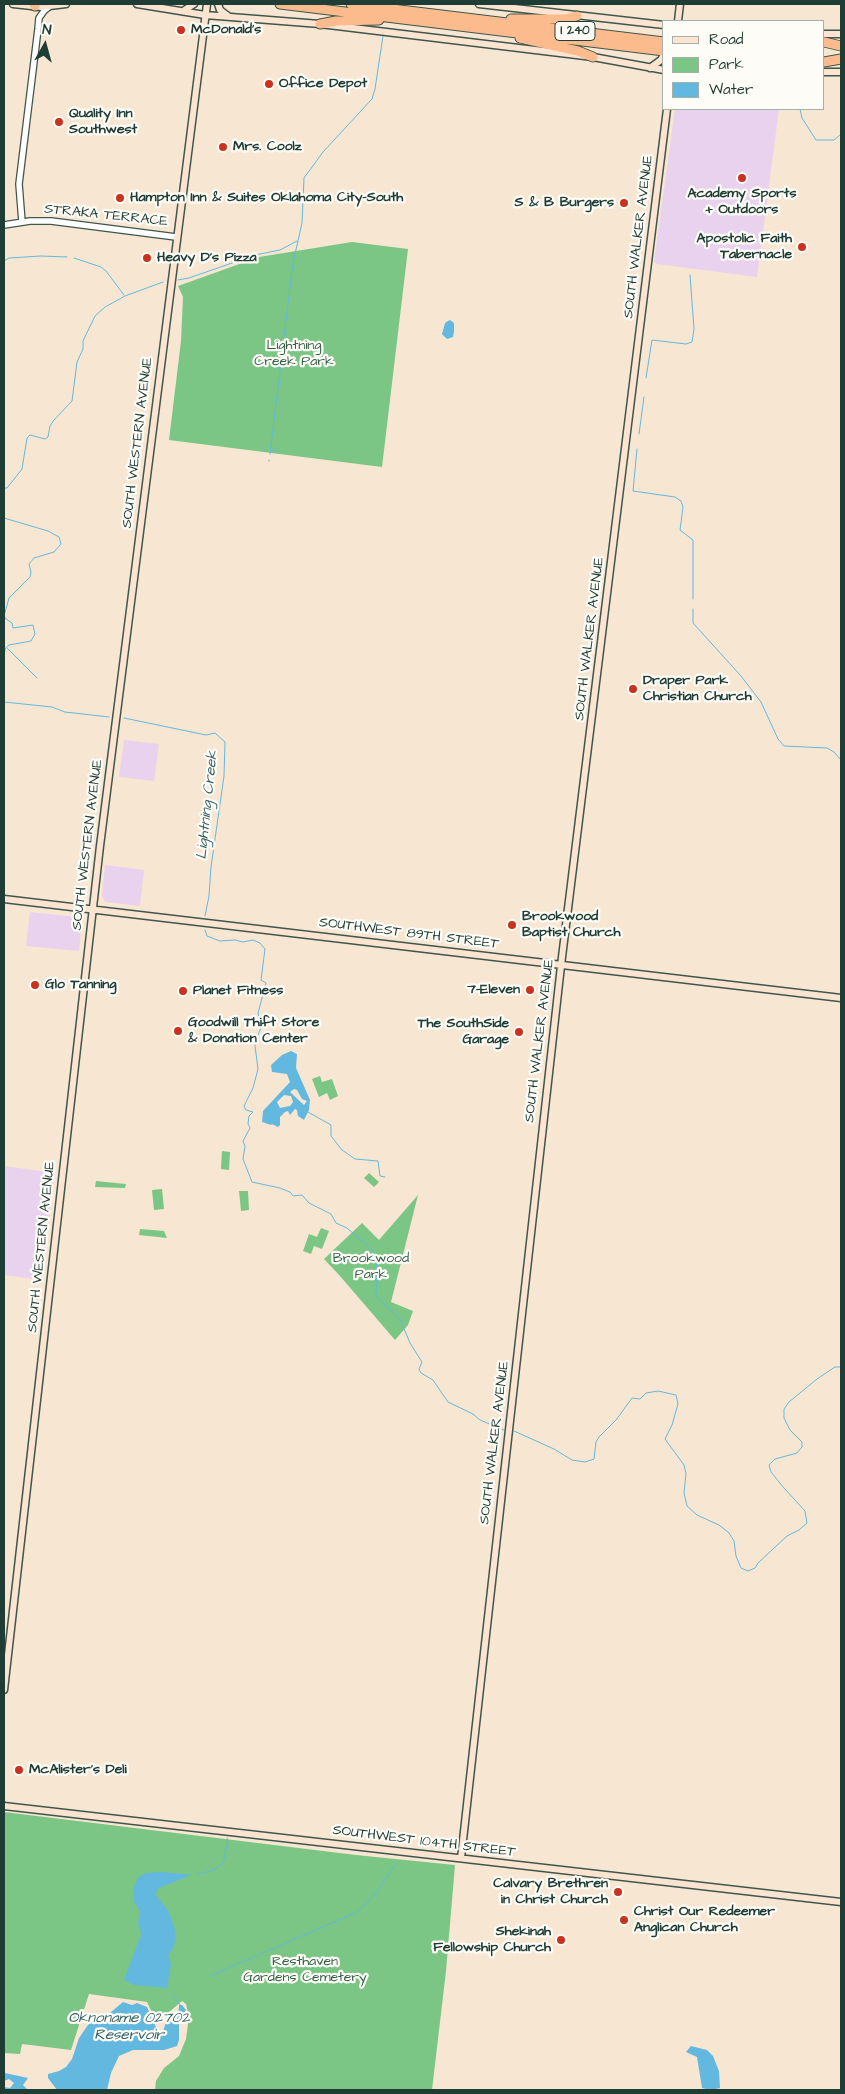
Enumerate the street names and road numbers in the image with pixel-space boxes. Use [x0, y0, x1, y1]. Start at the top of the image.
road number: I 240 [555, 22, 595, 40]
street label: SOUTH WALKER AVENUE [621, 155, 657, 319]
street label: STRAKA TERRACE [44, 201, 168, 231]
street label: SOUTH WESTERN AVENUE [119, 357, 157, 529]
street label: SOUTH WALKER AVENUE [572, 557, 608, 721]
street label: SOUTH WESTERN AVENUE [69, 759, 107, 931]
street label: SOUTHWEST 89TH STREET [318, 915, 500, 953]
street label: SOUTH WALKER AVENUE [522, 959, 558, 1123]
street label: SOUTH WESTERN AVENUE [25, 1161, 59, 1333]
street label: SOUTH WALKER AVENUE [477, 1361, 513, 1525]
street label: SOUTHWEST 104TH STREET [332, 1822, 516, 1862]

